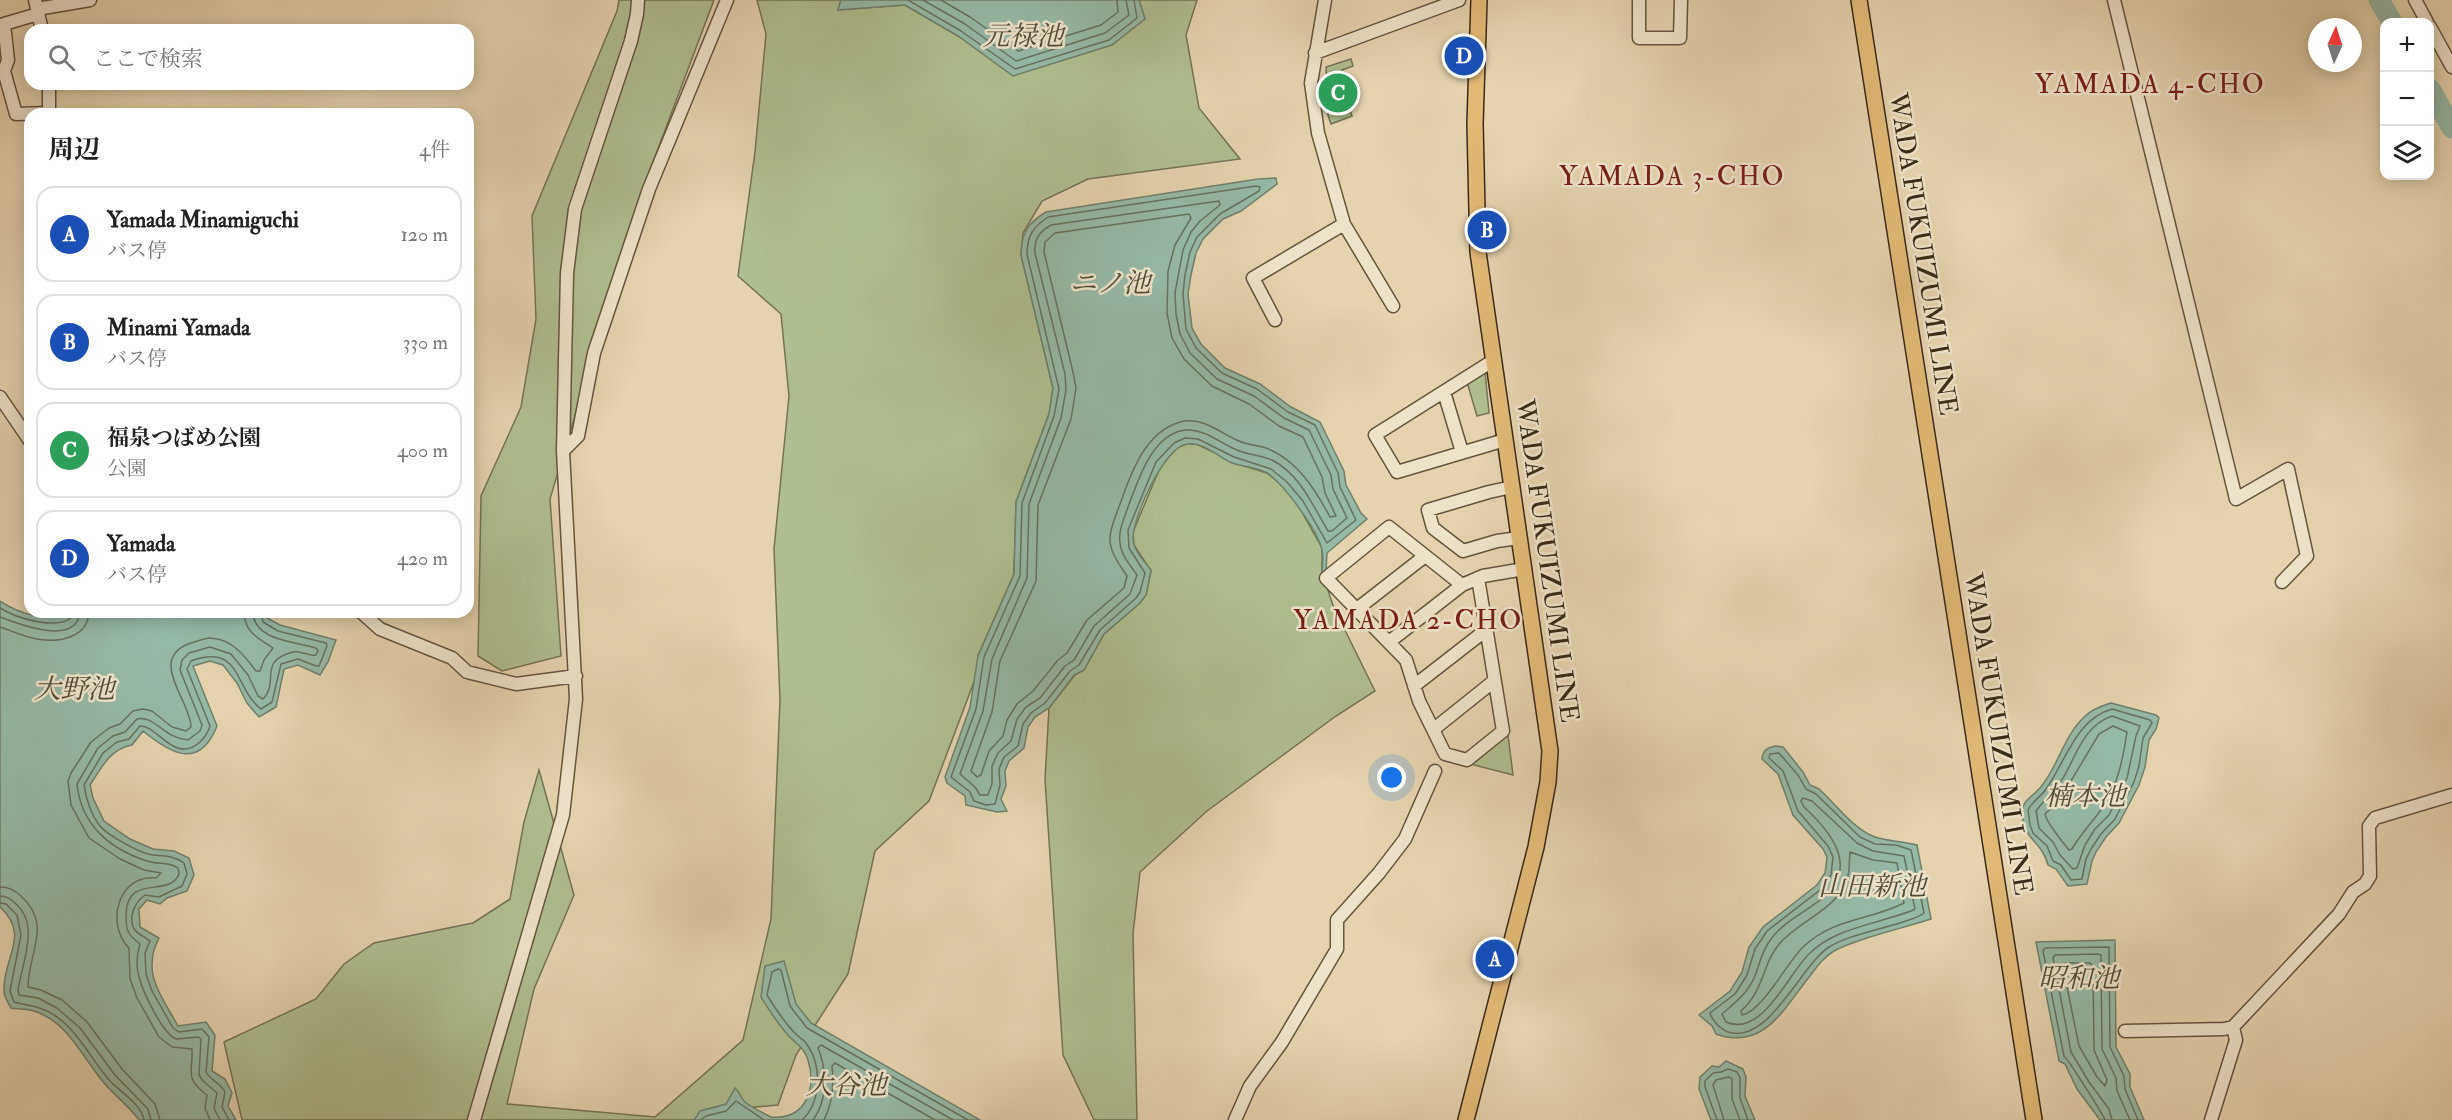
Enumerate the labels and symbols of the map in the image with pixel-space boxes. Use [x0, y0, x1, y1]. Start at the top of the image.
north arrow [2308, 18, 2362, 72]
water label: 元禄池 [983, 20, 1066, 53]
pin: D [1444, 34, 1484, 78]
district label: YAMADA 4-CHO [2035, 68, 2265, 101]
pin: C [1318, 70, 1358, 116]
street label: WADA FUKUIZUMI LINE [1882, 89, 1964, 418]
district label: YAMADA 3-CHO [1559, 160, 1785, 193]
pin: B [1468, 208, 1506, 252]
water label: ニノ池 [1070, 267, 1153, 300]
street label: WADA FUKUIZUMI LINE [1508, 396, 1586, 725]
street label: WADA FUKUIZUMI LINE [1957, 569, 2039, 898]
district label: YAMADA 2-CHO [1293, 604, 1523, 637]
water label: 大野池 [34, 673, 117, 706]
your location [1377, 763, 1406, 792]
water label: 楠本池 [2045, 780, 2129, 813]
water label: 山田新池 [1818, 870, 1929, 903]
pin: A [1476, 936, 1514, 982]
water label: 昭和池 [2039, 962, 2123, 995]
water label: 大谷池 [806, 1069, 889, 1102]

